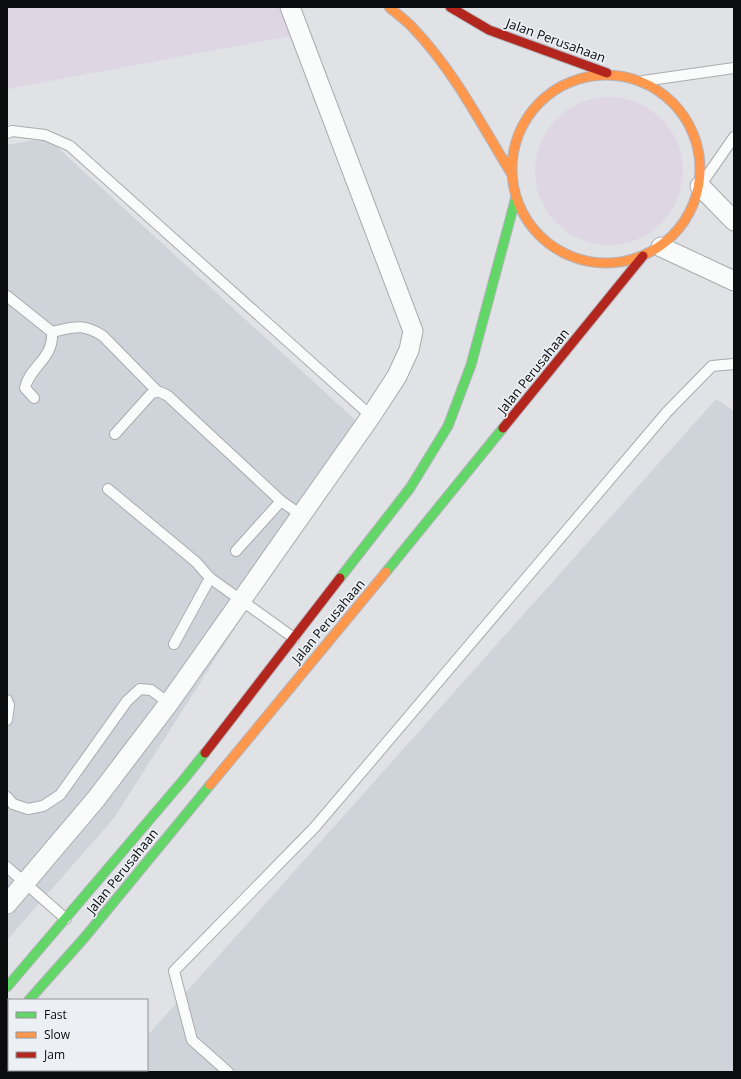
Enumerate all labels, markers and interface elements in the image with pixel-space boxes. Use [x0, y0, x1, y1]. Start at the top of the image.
street label: Jalan Perusahaan [502, 13, 608, 66]
street label: Jalan Perusahaan [492, 325, 573, 419]
street label: Jalan Perusahaan [286, 575, 369, 668]
street label: Jalan Perusahaan [81, 825, 162, 919]
legend [8, 999, 148, 1071]
text: Fast [44, 1006, 67, 1023]
text: Slow [44, 1026, 71, 1043]
text: Jam [43, 1046, 65, 1063]

